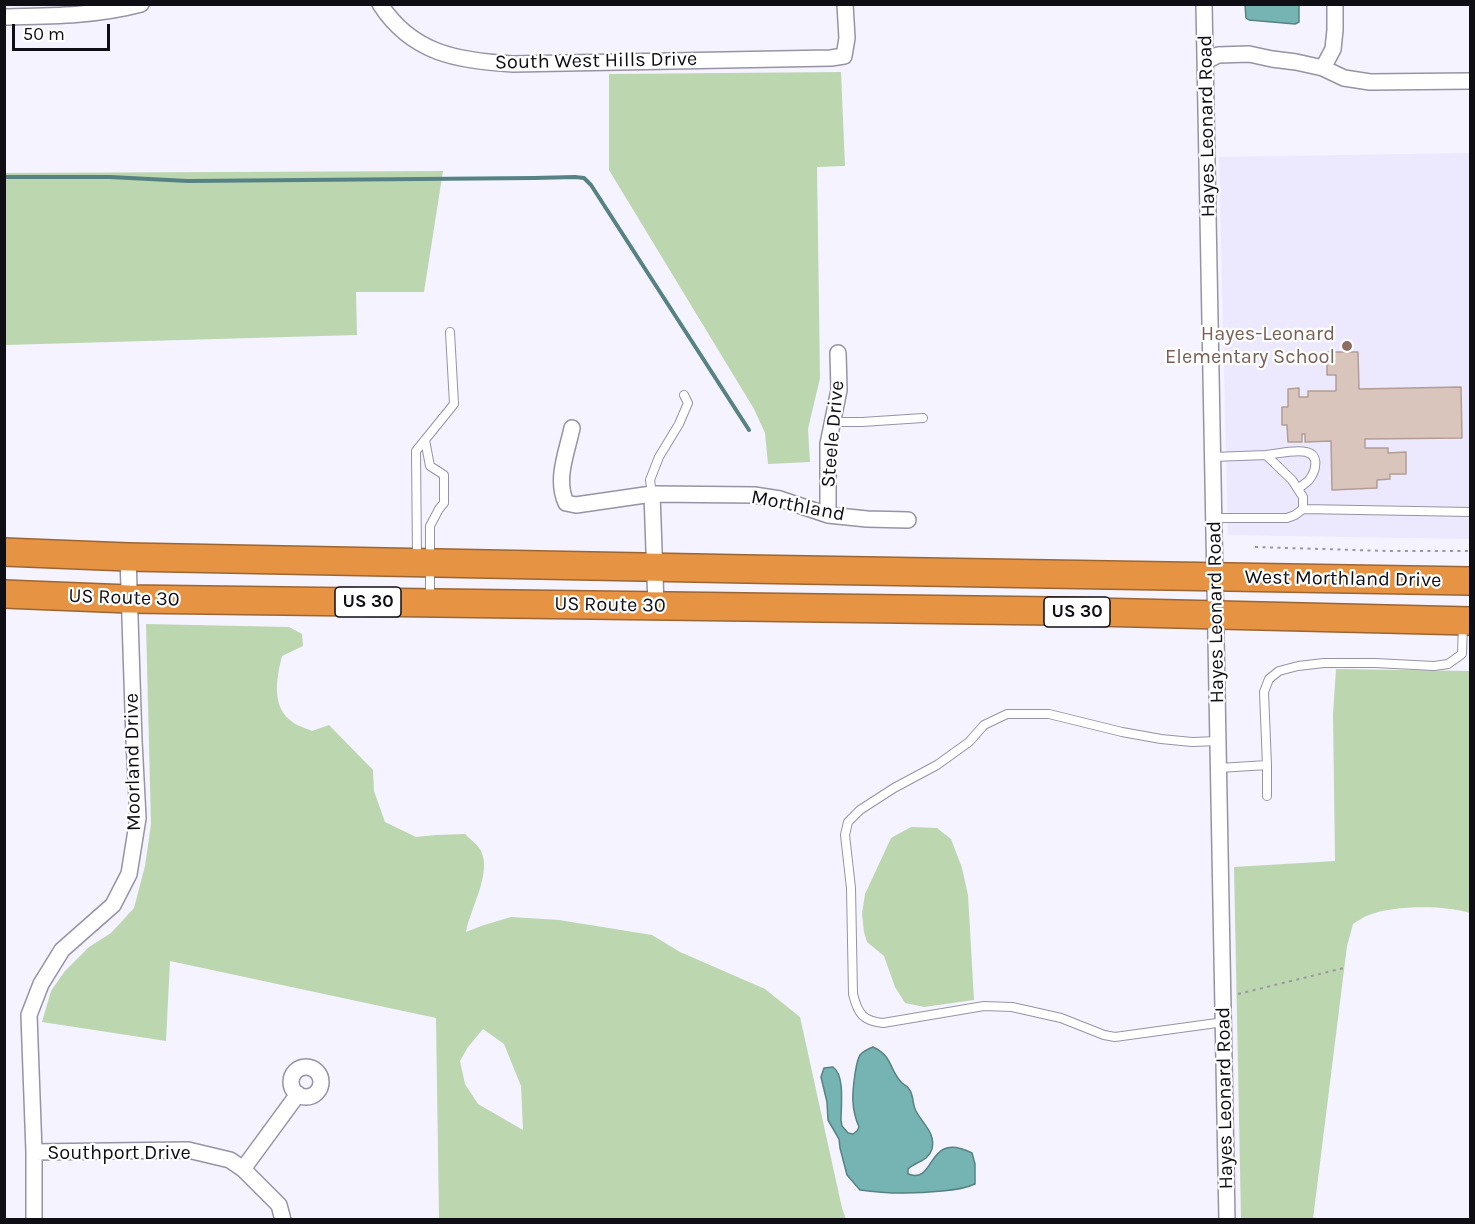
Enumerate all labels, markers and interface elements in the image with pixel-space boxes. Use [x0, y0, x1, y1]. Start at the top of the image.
scale bar [15, 12, 112, 50]
text: 50 m [23, 23, 65, 45]
street label: Hayes Leonard Road [1193, 34, 1221, 218]
street label: South West Hills Drive [495, 47, 697, 75]
place label: Hayes-Leonard Elementary School [1165, 322, 1335, 369]
marker: Hayes-Leonard Elementary School [1340, 339, 1354, 353]
street label: Steele Drive [816, 379, 850, 489]
street label: Morthland [749, 485, 847, 527]
street label: Hayes Leonard Road [1202, 520, 1230, 704]
street label: West Morthland Drive [1244, 565, 1442, 593]
street label: US Route 30 [68, 584, 180, 612]
road number: US 30 [335, 587, 401, 617]
street label: US Route 30 [554, 592, 666, 618]
road number: US 30 [1044, 597, 1110, 627]
street label: Moorland Drive [120, 693, 146, 831]
street label: Hayes Leonard Road [1211, 1006, 1239, 1190]
street label: Southport Drive [47, 1141, 191, 1165]

